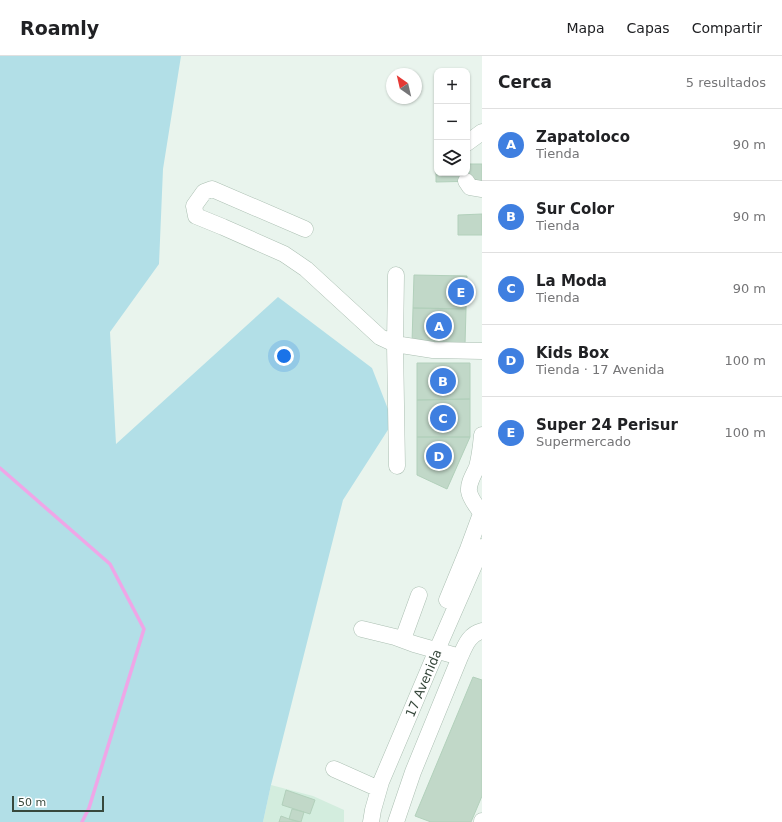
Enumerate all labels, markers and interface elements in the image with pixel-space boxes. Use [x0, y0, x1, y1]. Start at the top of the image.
text: Roamly [20, 17, 99, 39]
text: Mapa [566, 20, 605, 36]
text: Capas [627, 20, 670, 36]
text: Compartir [692, 20, 762, 36]
north arrow [386, 68, 422, 104]
map controls [434, 68, 470, 176]
button: + [434, 68, 470, 104]
text: Cerca [498, 72, 552, 92]
text: 5 resultados [686, 75, 766, 90]
button: − [434, 104, 470, 140]
text: Zapatoloco [536, 128, 630, 146]
text: A [506, 137, 516, 152]
text: 90 m [733, 137, 766, 152]
button: layers [434, 140, 470, 176]
text: Tienda [536, 146, 580, 161]
text: Sur Color [536, 200, 614, 218]
text: B [506, 209, 516, 224]
text: 90 m [733, 209, 766, 224]
text: Tienda [536, 218, 580, 233]
text: La Moda [536, 272, 607, 290]
pin: E [448, 277, 474, 307]
text: C [506, 281, 516, 296]
text: 90 m [733, 281, 766, 296]
text: Tienda [536, 290, 580, 305]
pin: A [426, 311, 452, 341]
text: Kids Box [536, 344, 609, 362]
your location [274, 346, 294, 366]
text: D [506, 353, 516, 368]
text: 100 m [724, 353, 766, 368]
text: Tienda · 17 Avenida [536, 362, 665, 377]
pin: B [430, 366, 456, 396]
pin: C [430, 403, 456, 433]
text: Super 24 Perisur [536, 416, 678, 434]
text: E [507, 425, 515, 440]
text: 100 m [724, 425, 766, 440]
text: Supermercado [536, 434, 631, 449]
pin: D [426, 441, 452, 471]
street label: 17 Avenida [402, 647, 445, 720]
scale bar [12, 794, 104, 813]
text: 50 m [18, 796, 46, 809]

